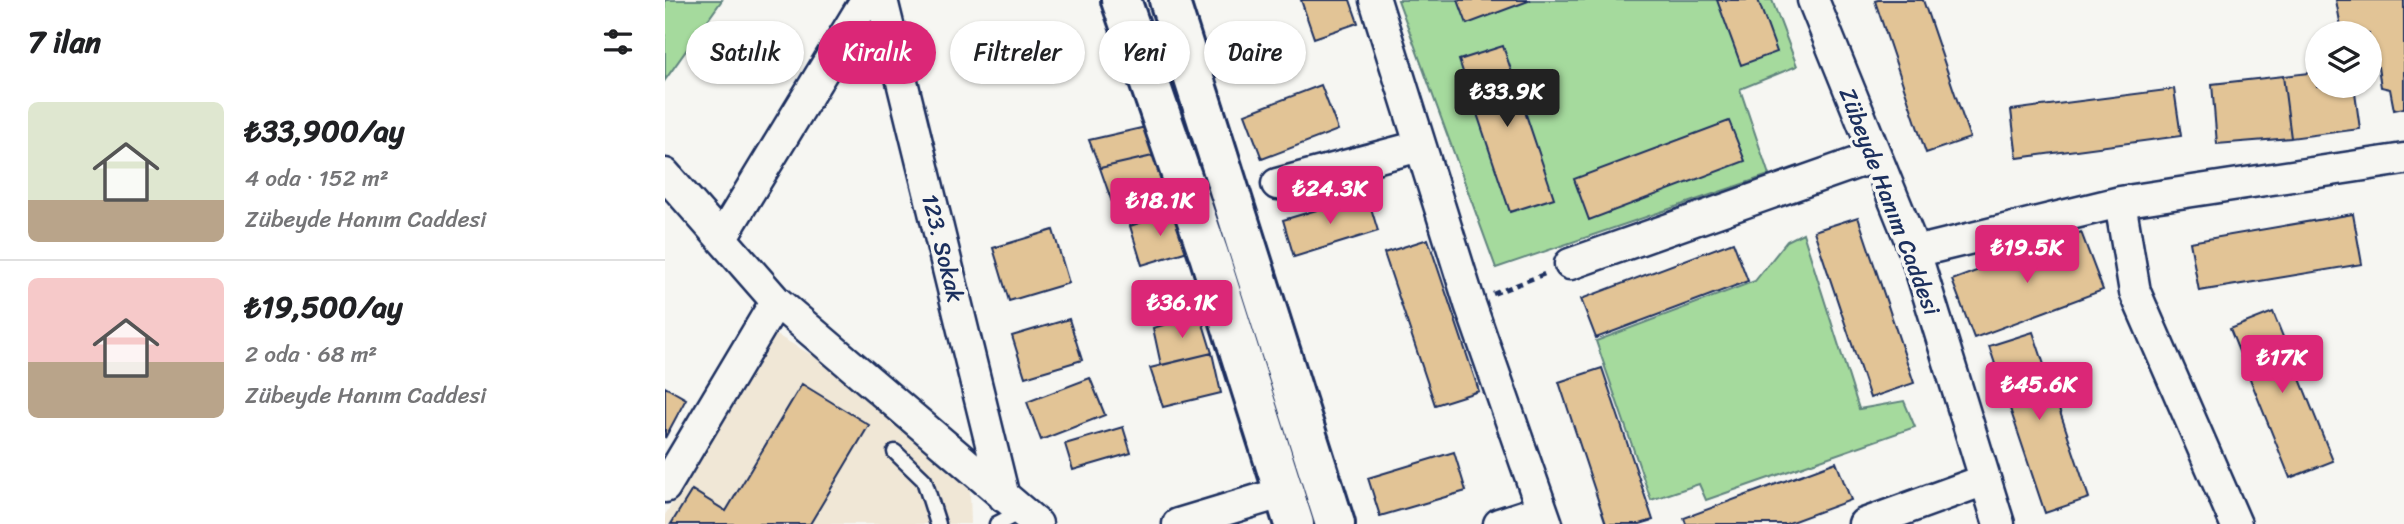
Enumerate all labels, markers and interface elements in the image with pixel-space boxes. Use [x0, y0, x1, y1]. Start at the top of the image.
text: 7 ilan [28, 15, 101, 69]
chip: Satılık [686, 21, 804, 84]
chip: Kiralık [818, 21, 936, 84]
chip: Filtreler [950, 21, 1085, 84]
chip: Yeni [1099, 21, 1190, 84]
chip: Daire [1204, 21, 1306, 84]
map controls [2305, 21, 2382, 98]
button: layers [2305, 21, 2382, 98]
icon: filters [599, 23, 637, 61]
pin: ₺33.9K [1450, 69, 1564, 129]
text: ₺33.9K [1470, 71, 1544, 112]
street label: Zübeyde Hanım Caddesi [1827, 81, 1952, 322]
text: ₺33,900/ay [245, 104, 404, 158]
icon: home [84, 130, 168, 214]
text: 4 oda · 152 m² [245, 158, 389, 199]
pin: ₺24.3K [1273, 166, 1387, 226]
text: ₺24.3K [1293, 168, 1367, 209]
pin: ₺18.1K [1103, 178, 1217, 238]
text: ₺18.1K [1126, 180, 1194, 221]
street label: 123. Sokak [909, 189, 976, 307]
text: Zübeyde Hanım Caddesi [245, 199, 486, 240]
pin: ₺19.5K [1970, 226, 2084, 285]
text: ₺19.5K [1991, 227, 2063, 268]
text: ₺19,500/ay [245, 280, 403, 334]
pin: ₺36.1K [1125, 280, 1239, 340]
text: ₺36.1K [1147, 282, 1217, 323]
icon: home [84, 306, 168, 390]
text: 2 oda · 68 m² [245, 334, 377, 375]
pin: ₺17K [2241, 336, 2323, 395]
text: ₺17K [2257, 337, 2307, 378]
pin: ₺45.6K [1982, 362, 2096, 422]
text: ₺45.6K [2001, 364, 2077, 405]
text: Zübeyde Hanım Caddesi [245, 375, 486, 416]

